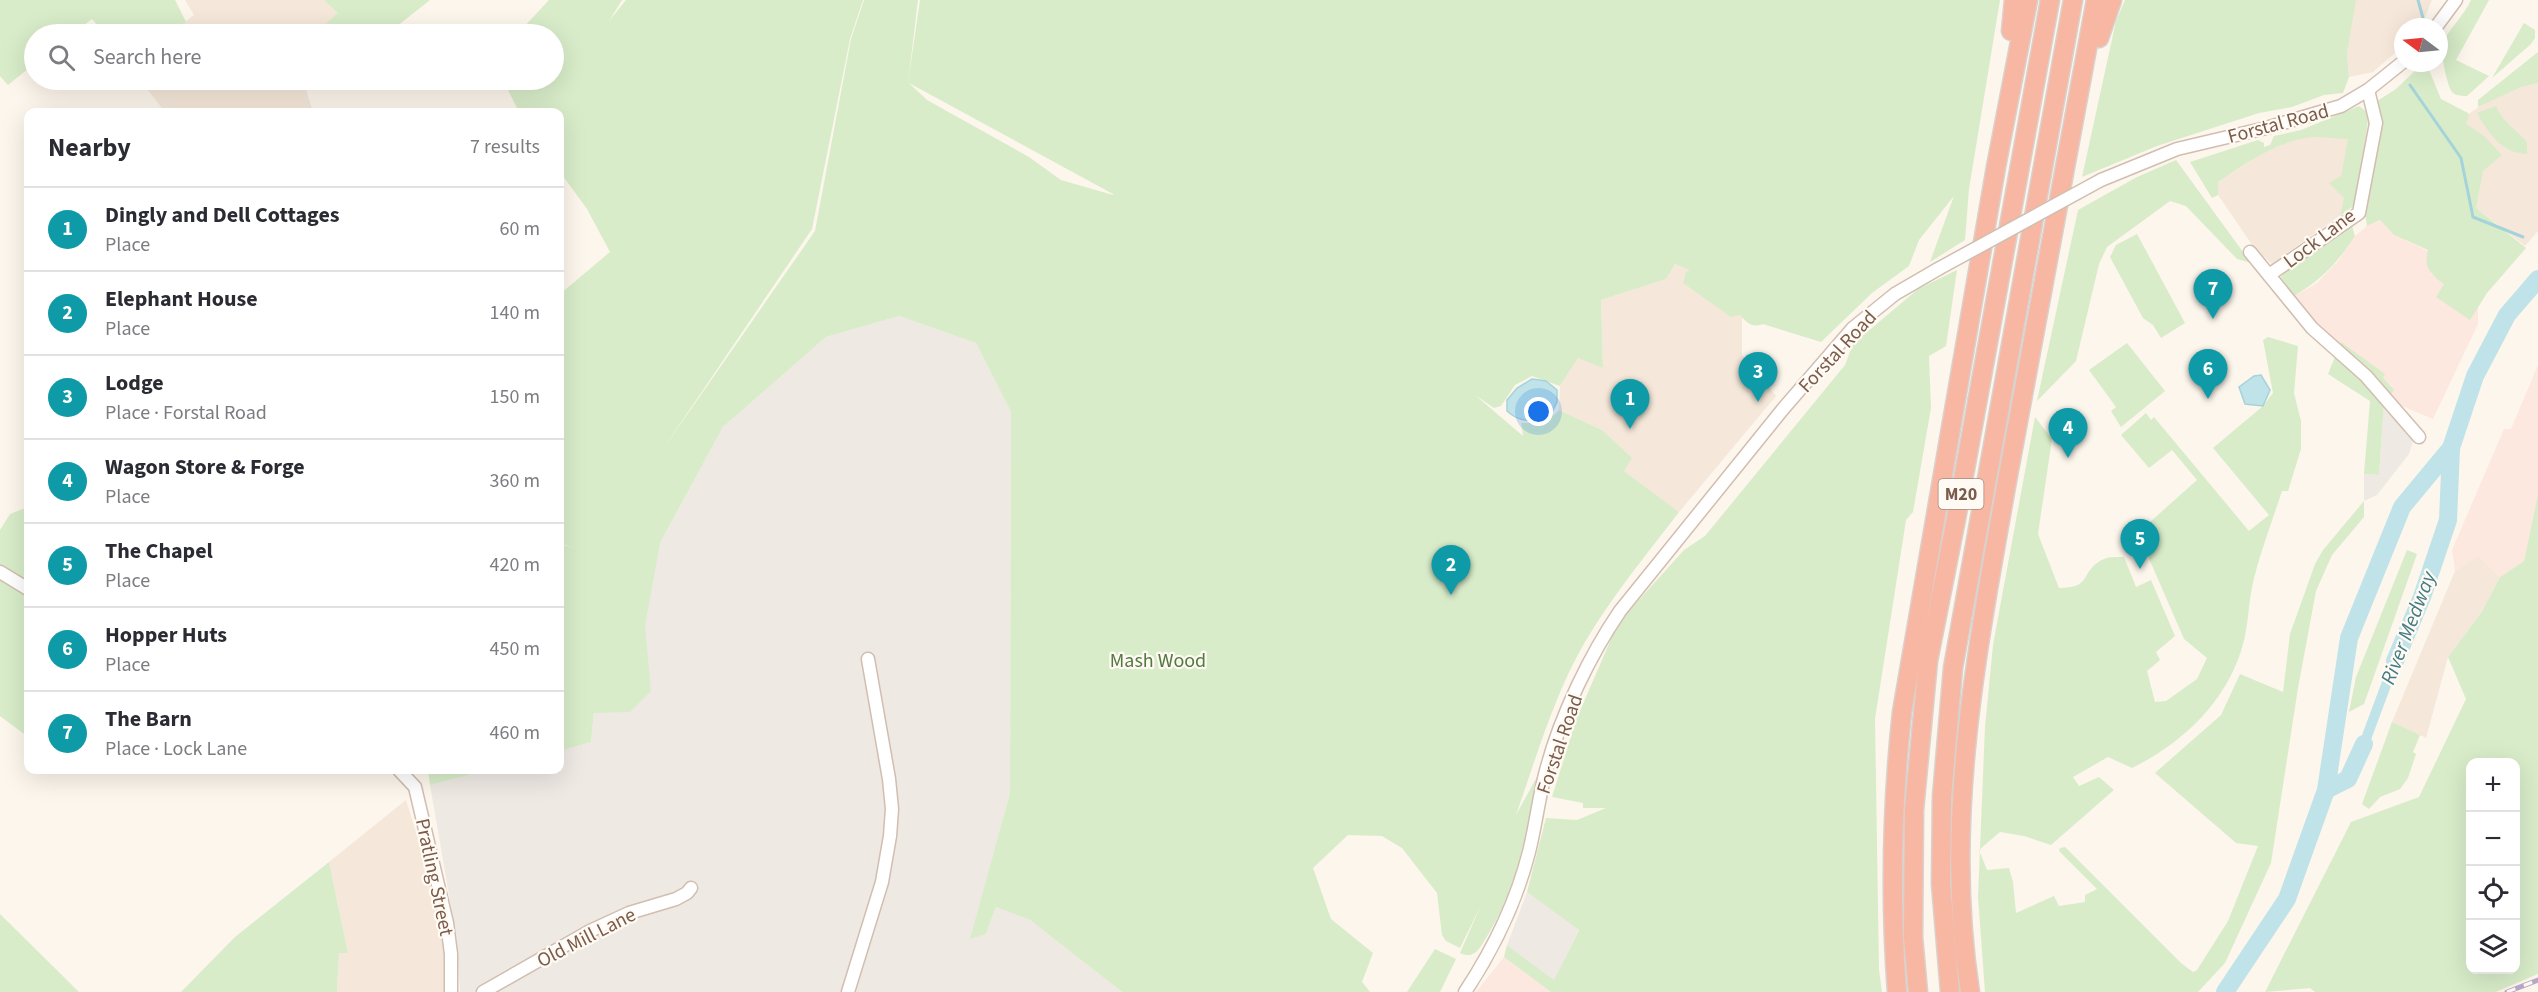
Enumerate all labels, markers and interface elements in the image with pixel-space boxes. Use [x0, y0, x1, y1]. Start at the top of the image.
north arrow [2394, 18, 2448, 72]
search box [24, 24, 564, 90]
icon: search [45, 41, 78, 74]
text: Search here [93, 41, 201, 73]
street label: Forstal Road [2225, 97, 2332, 151]
text: Nearby [48, 129, 131, 166]
text: 7 results [470, 133, 540, 161]
text: Dingly and Dell Cottages [105, 199, 340, 231]
street label: Lock Lane [2278, 202, 2362, 275]
text: 1 [62, 215, 73, 243]
text: 60 m [500, 215, 540, 243]
text: Place [105, 231, 150, 259]
pin: 7 [2194, 270, 2232, 319]
text: Elephant House [105, 283, 258, 315]
text: 2 [62, 299, 73, 327]
text: 140 m [490, 299, 540, 327]
street label: Forstal Road [1792, 304, 1883, 399]
text: Place [105, 315, 150, 343]
pin: 6 [2188, 350, 2228, 399]
pin: 3 [1738, 352, 1778, 402]
text: Lodge [105, 367, 164, 399]
pin: 1 [1610, 380, 1650, 429]
text: 3 [62, 383, 73, 411]
text: 150 m [490, 383, 540, 411]
your location [1524, 397, 1553, 426]
text: Place · Forstal Road [105, 399, 267, 427]
pin: 4 [2048, 408, 2088, 458]
text: Wagon Store & Forge [105, 451, 305, 483]
text: 4 [62, 467, 73, 495]
text: 360 m [490, 467, 540, 495]
road number: M20 [1938, 479, 1984, 509]
text: Place [105, 483, 150, 511]
pin: 5 [2120, 520, 2160, 569]
text: The Chapel [105, 535, 213, 567]
pin: 2 [1432, 546, 1470, 595]
text: 5 [62, 551, 73, 579]
text: 420 m [490, 551, 540, 579]
water label: River Medway [2373, 566, 2444, 689]
text: Place [105, 567, 150, 595]
text: Hopper Huts [105, 619, 227, 651]
text: 6 [62, 635, 73, 663]
text: 450 m [490, 635, 540, 663]
park label: Mash Wood [1110, 647, 1206, 675]
text: Place [105, 651, 150, 679]
street label: Forstal Road [1530, 691, 1590, 798]
text: The Barn [105, 703, 192, 735]
text: 7 [62, 719, 73, 747]
text: 460 m [490, 719, 540, 747]
text: Place · Lock Lane [105, 735, 247, 763]
map controls [2466, 758, 2520, 974]
button: + [2466, 758, 2520, 812]
button: − [2466, 812, 2520, 866]
street label: Pratling Street [408, 816, 460, 939]
button: locate [2466, 866, 2520, 920]
street label: Old Mill Lane [532, 901, 641, 975]
button: layers [2466, 920, 2520, 974]

